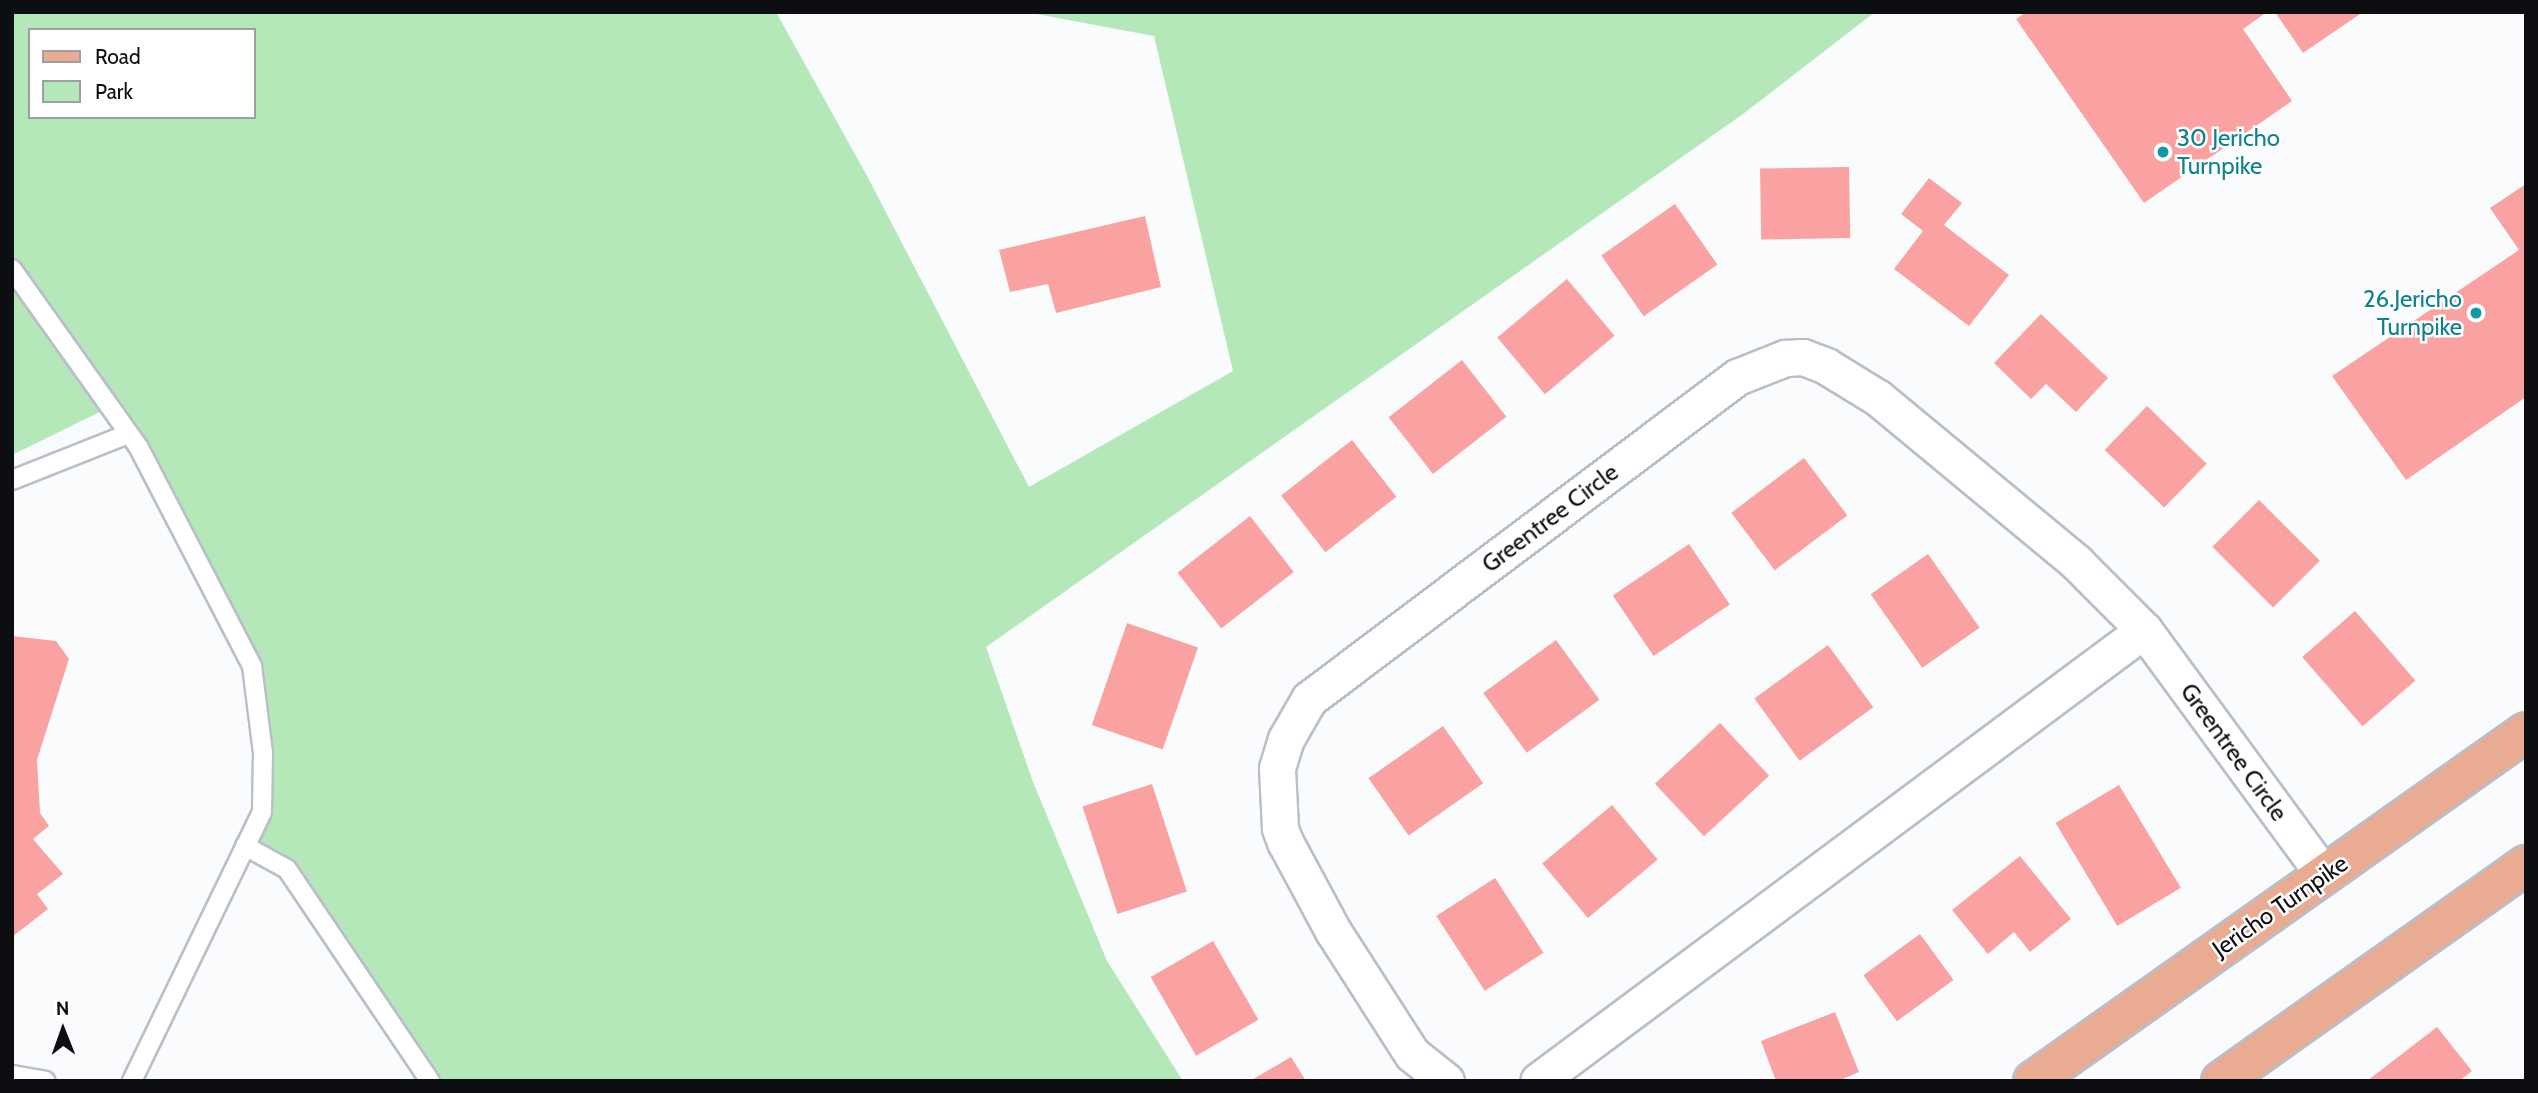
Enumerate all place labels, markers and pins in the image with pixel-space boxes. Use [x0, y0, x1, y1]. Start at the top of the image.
place label: 30 Jericho Turnpike [2177, 124, 2280, 180]
marker: 30 Jericho Turnpike [2155, 144, 2171, 160]
place label: 26.Jericho Turnpike [2363, 285, 2462, 341]
marker: 26.Jericho Turnpike [2468, 305, 2484, 321]

